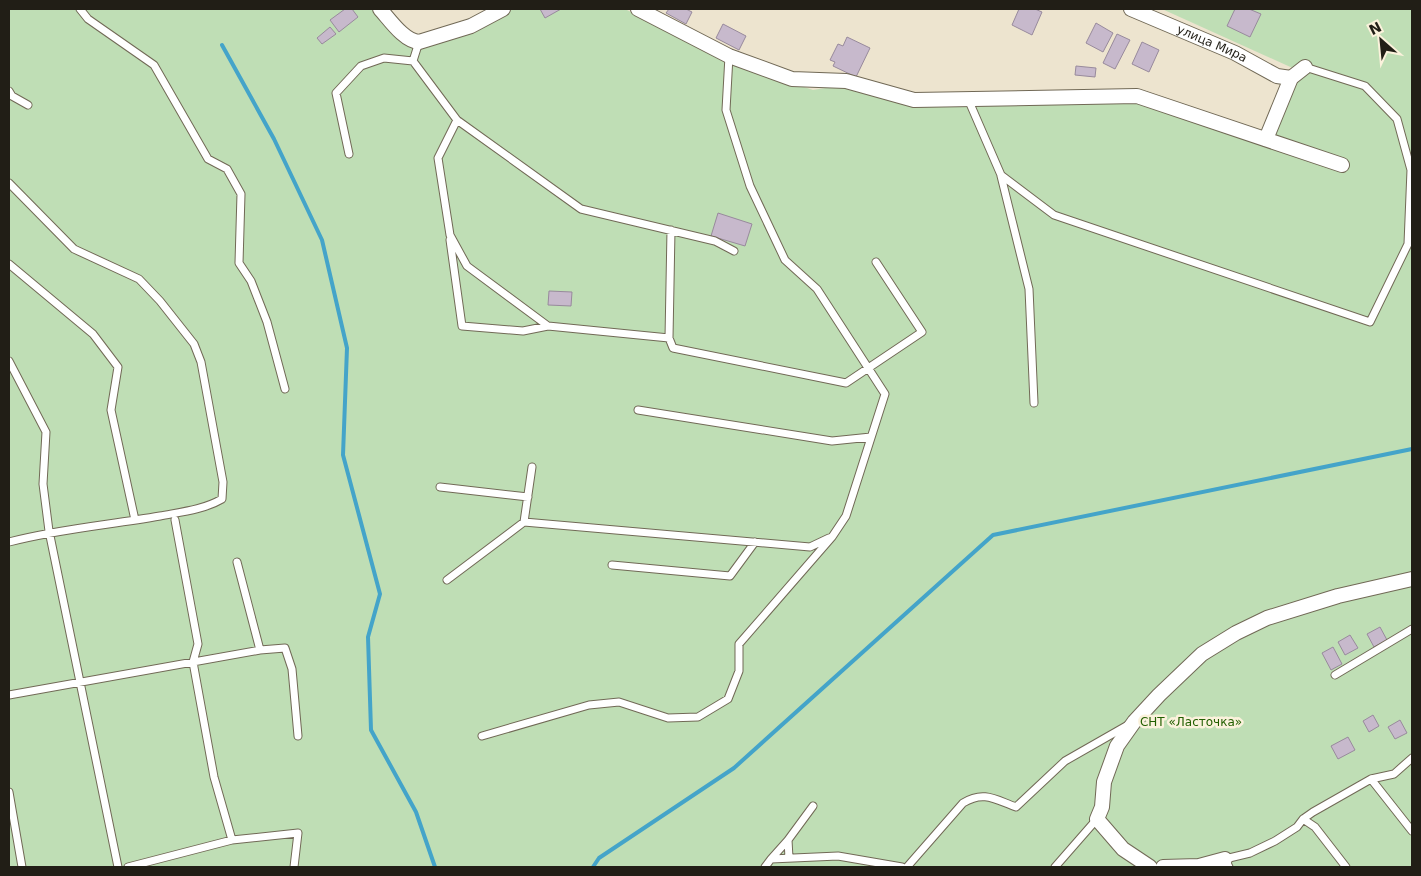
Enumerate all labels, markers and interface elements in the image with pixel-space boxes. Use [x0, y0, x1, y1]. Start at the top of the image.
north arrow [1356, 15, 1406, 65]
text: N [1366, 19, 1384, 38]
street label: улица Мира [1175, 22, 1249, 65]
park label: СНТ «Ласточка» [1140, 715, 1242, 729]

